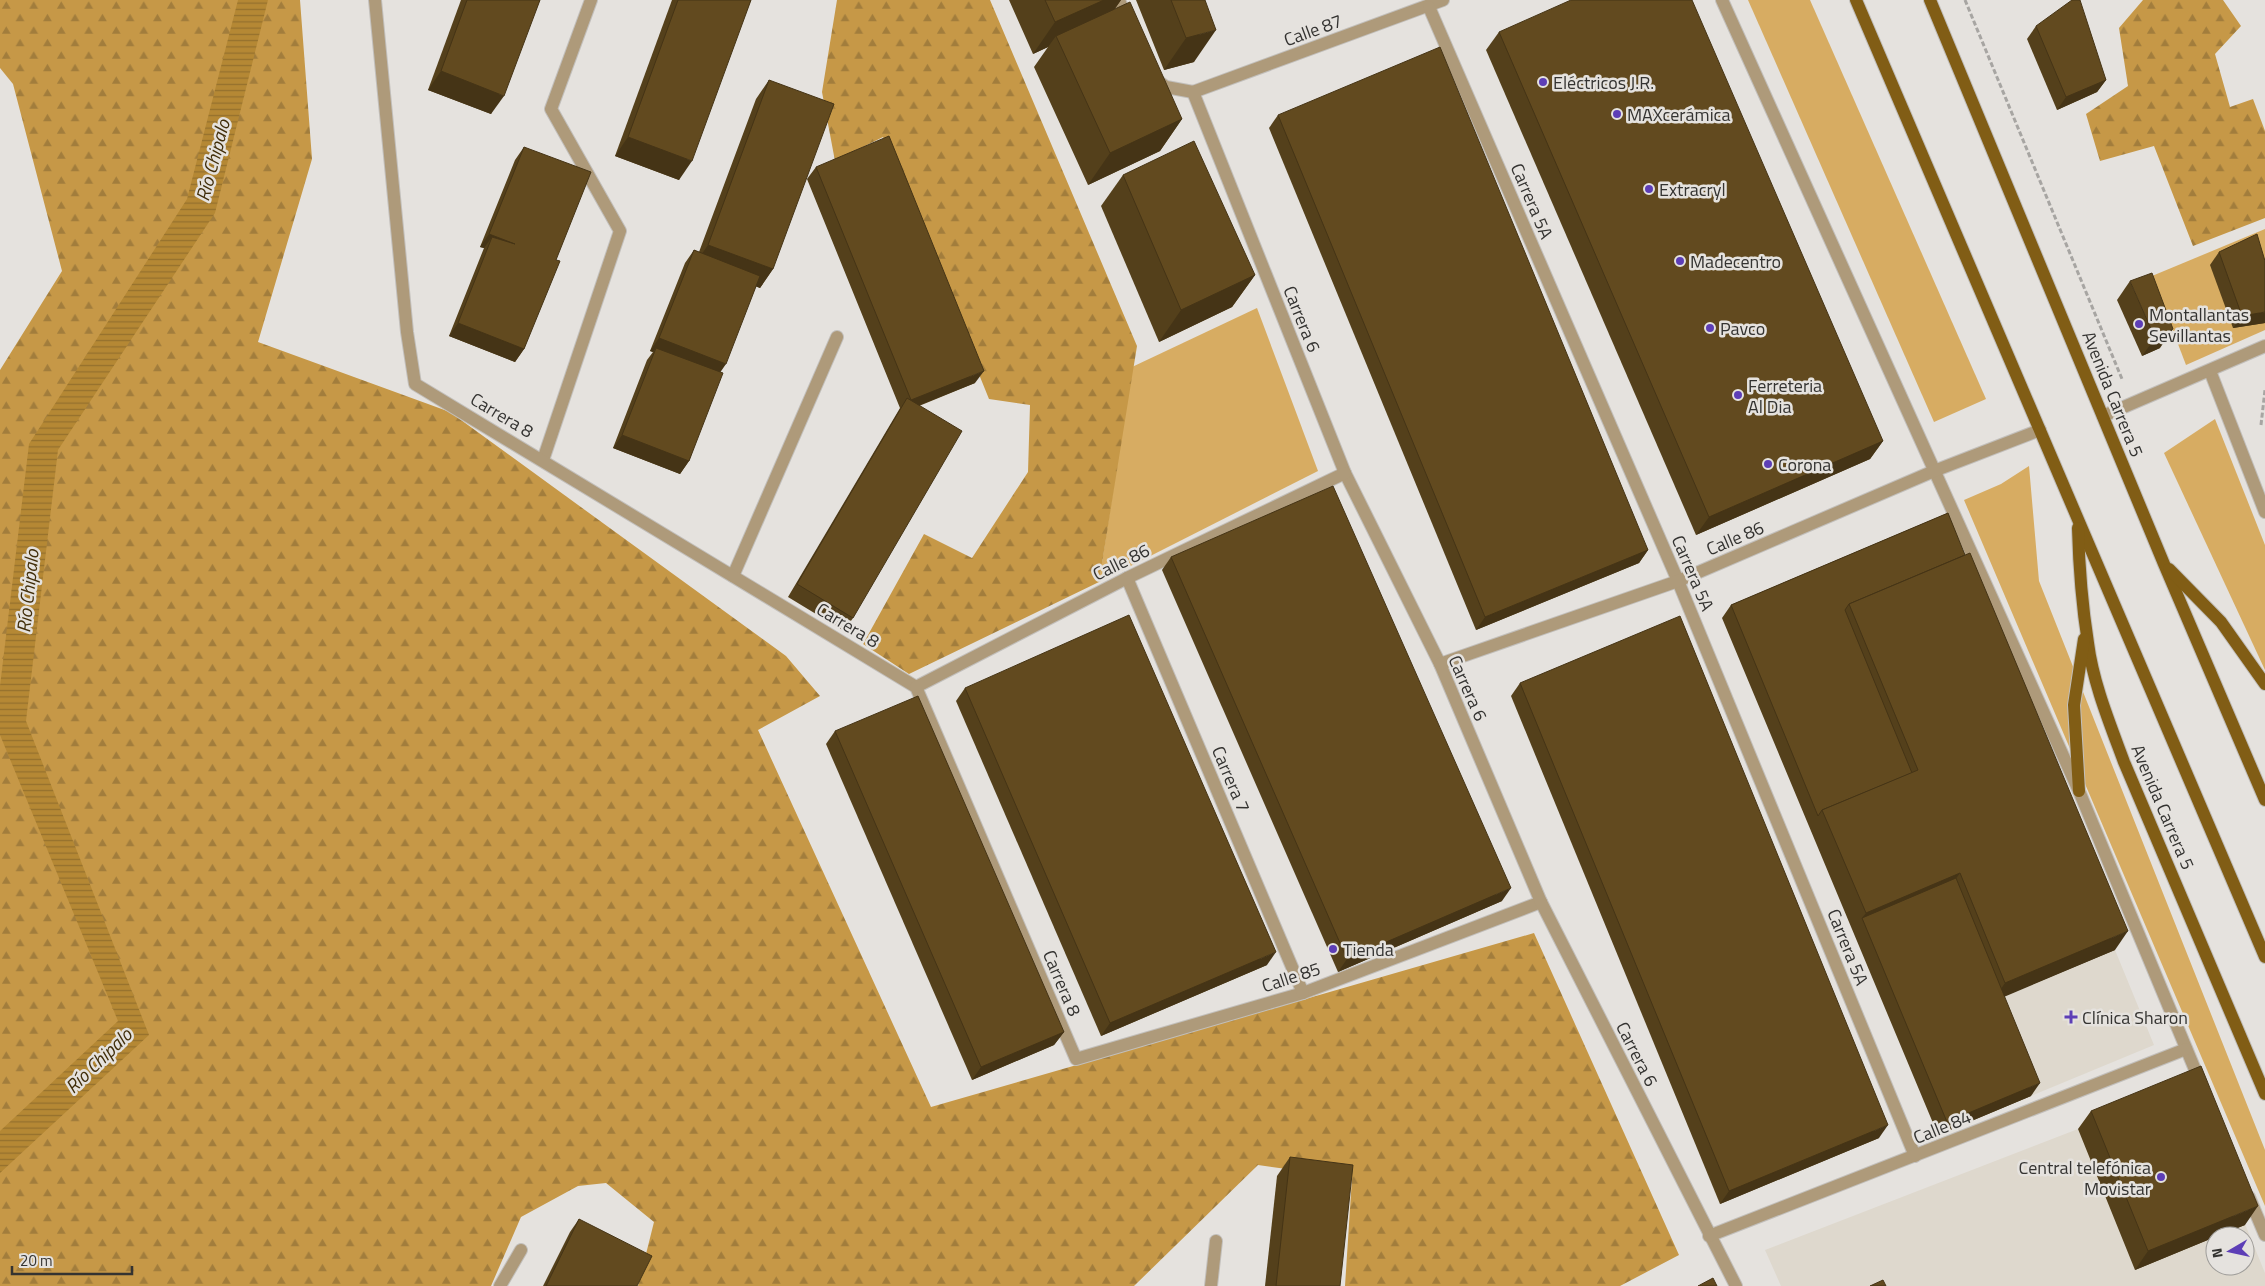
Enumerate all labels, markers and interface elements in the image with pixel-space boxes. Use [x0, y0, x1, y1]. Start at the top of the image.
street label: Calle 87 [1280, 7, 1346, 53]
place label: Eléctricos J.R. [1553, 69, 1654, 96]
marker: Eléctricos J.R. [1537, 76, 1549, 88]
place label: MAXcerámica [1627, 101, 1730, 128]
marker: MAXcerámica [1611, 108, 1623, 120]
water label: Río Chipalo [187, 115, 237, 204]
street label: Carrera 5A [1504, 159, 1560, 243]
place label: Extracryl [1659, 176, 1726, 203]
marker: Extracryl [1643, 183, 1655, 195]
place label: Madecentro [1690, 248, 1781, 275]
marker: Madecentro [1674, 255, 1686, 267]
street label: Carrera 6 [1276, 282, 1328, 356]
place label: Montallantas Sevillantas [2149, 301, 2249, 349]
place label: Pavco [1720, 315, 1765, 342]
marker: Montallantas Sevillantas [2133, 318, 2145, 330]
marker: Pavco [1704, 322, 1716, 334]
street label: Avenida Carrera 5 [2075, 327, 2151, 461]
place label: Ferreteria Al Dia [1748, 372, 1822, 420]
street label: Carrera 8 [465, 386, 539, 444]
marker: Ferreteria Al Dia [1732, 389, 1744, 401]
place label: Corona [1778, 451, 1831, 478]
marker: Corona [1762, 458, 1774, 470]
street label: Calle 86 [1702, 514, 1768, 562]
street label: Carrera 5A [1665, 531, 1721, 615]
street label: Calle 86 [1088, 537, 1154, 587]
water label: Río Chipalo [8, 547, 46, 634]
street label: Carrera 8 [811, 596, 885, 654]
street label: Carrera 6 [1442, 651, 1494, 725]
street label: Avenida Carrera 5 [2124, 740, 2202, 874]
street label: Carrera 7 [1205, 742, 1257, 816]
street label: Carrera 5A [1820, 905, 1876, 989]
place label: Tienda [1343, 936, 1394, 963]
marker: Tienda [1327, 943, 1339, 955]
street label: Carrera 8 [1036, 946, 1088, 1020]
street label: Calle 85 [1258, 955, 1324, 999]
place label: Clínica Sharon [2082, 1004, 2188, 1031]
marker: Clínica Sharon [2064, 1010, 2078, 1024]
street label: Carrera 6 [1609, 1017, 1665, 1091]
water label: Río Chipalo [58, 1020, 139, 1099]
street label: Calle 84 [1909, 1103, 1975, 1151]
place label: Central telefónica Movistar [2019, 1154, 2151, 1202]
marker: Central telefónica Movistar [2155, 1171, 2167, 1183]
north arrow [2205, 1226, 2255, 1276]
scale bar [12, 1244, 132, 1276]
text: N [2206, 1247, 2228, 1260]
text: 20 m [20, 1249, 53, 1272]

